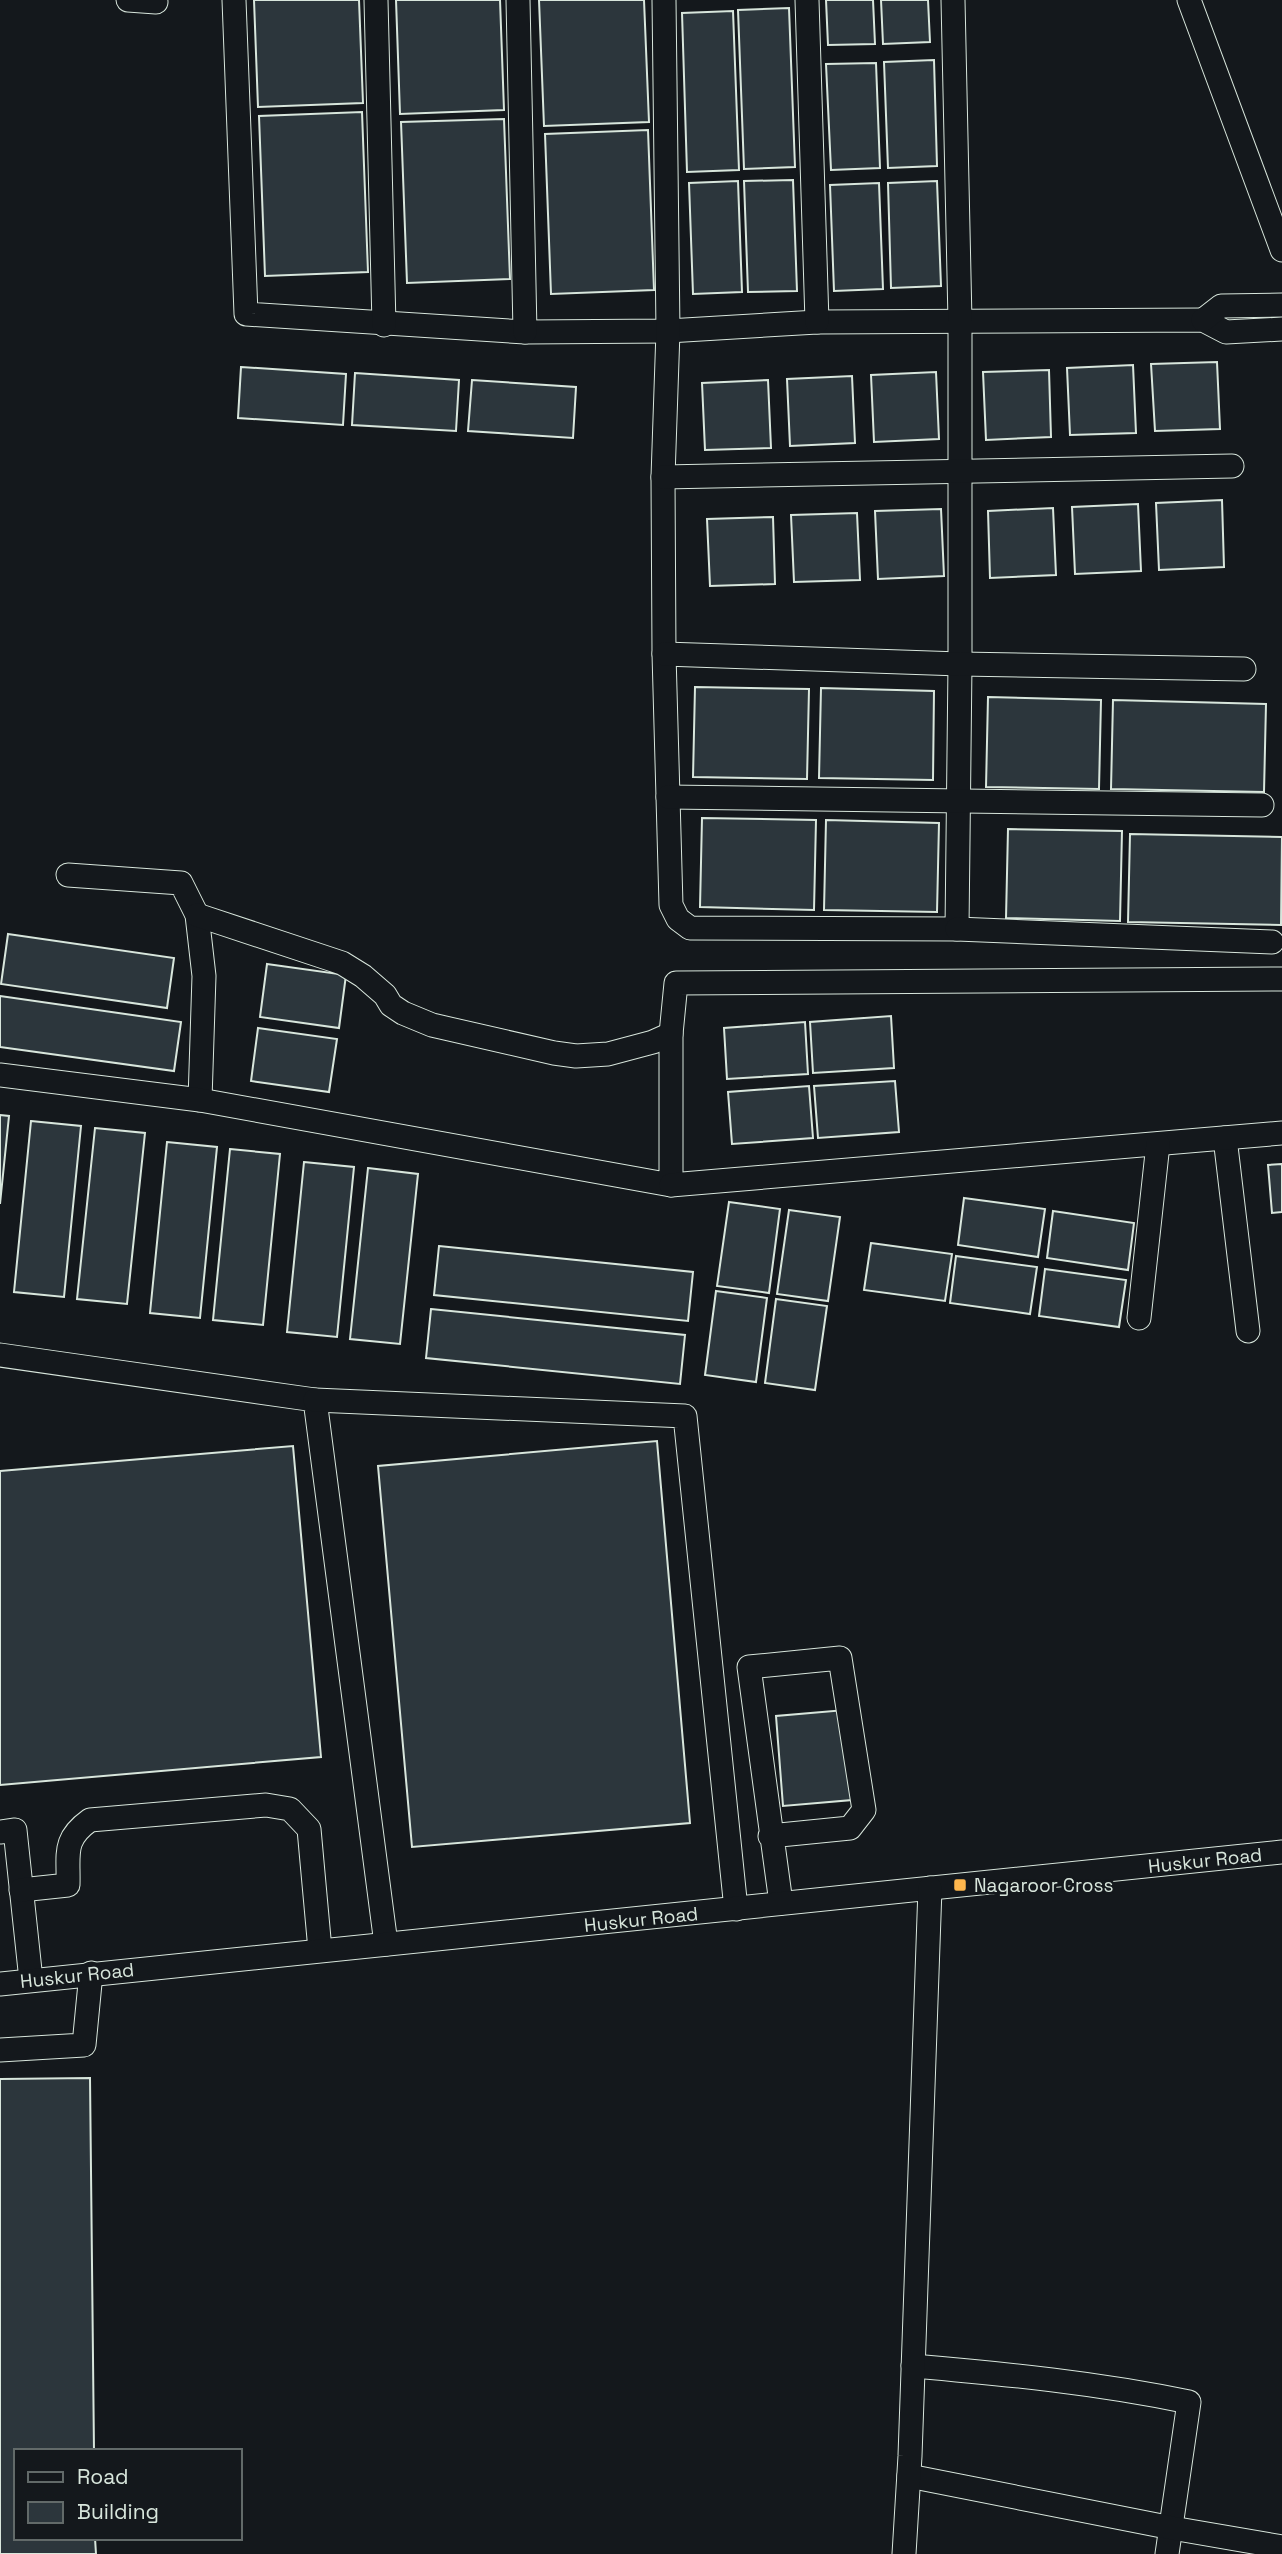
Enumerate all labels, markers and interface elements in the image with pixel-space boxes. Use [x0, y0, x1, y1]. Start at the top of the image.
street label: Huskur Road [1147, 1842, 1263, 1879]
place label: Nagaroor Cross [974, 1873, 1114, 1898]
marker: Nagaroor Cross [952, 1877, 968, 1893]
street label: Huskur Road [583, 1901, 699, 1938]
street label: Huskur Road [19, 1957, 135, 1994]
legend [14, 2449, 242, 2540]
text: Road [77, 2463, 129, 2490]
text: Building [77, 2498, 159, 2525]

